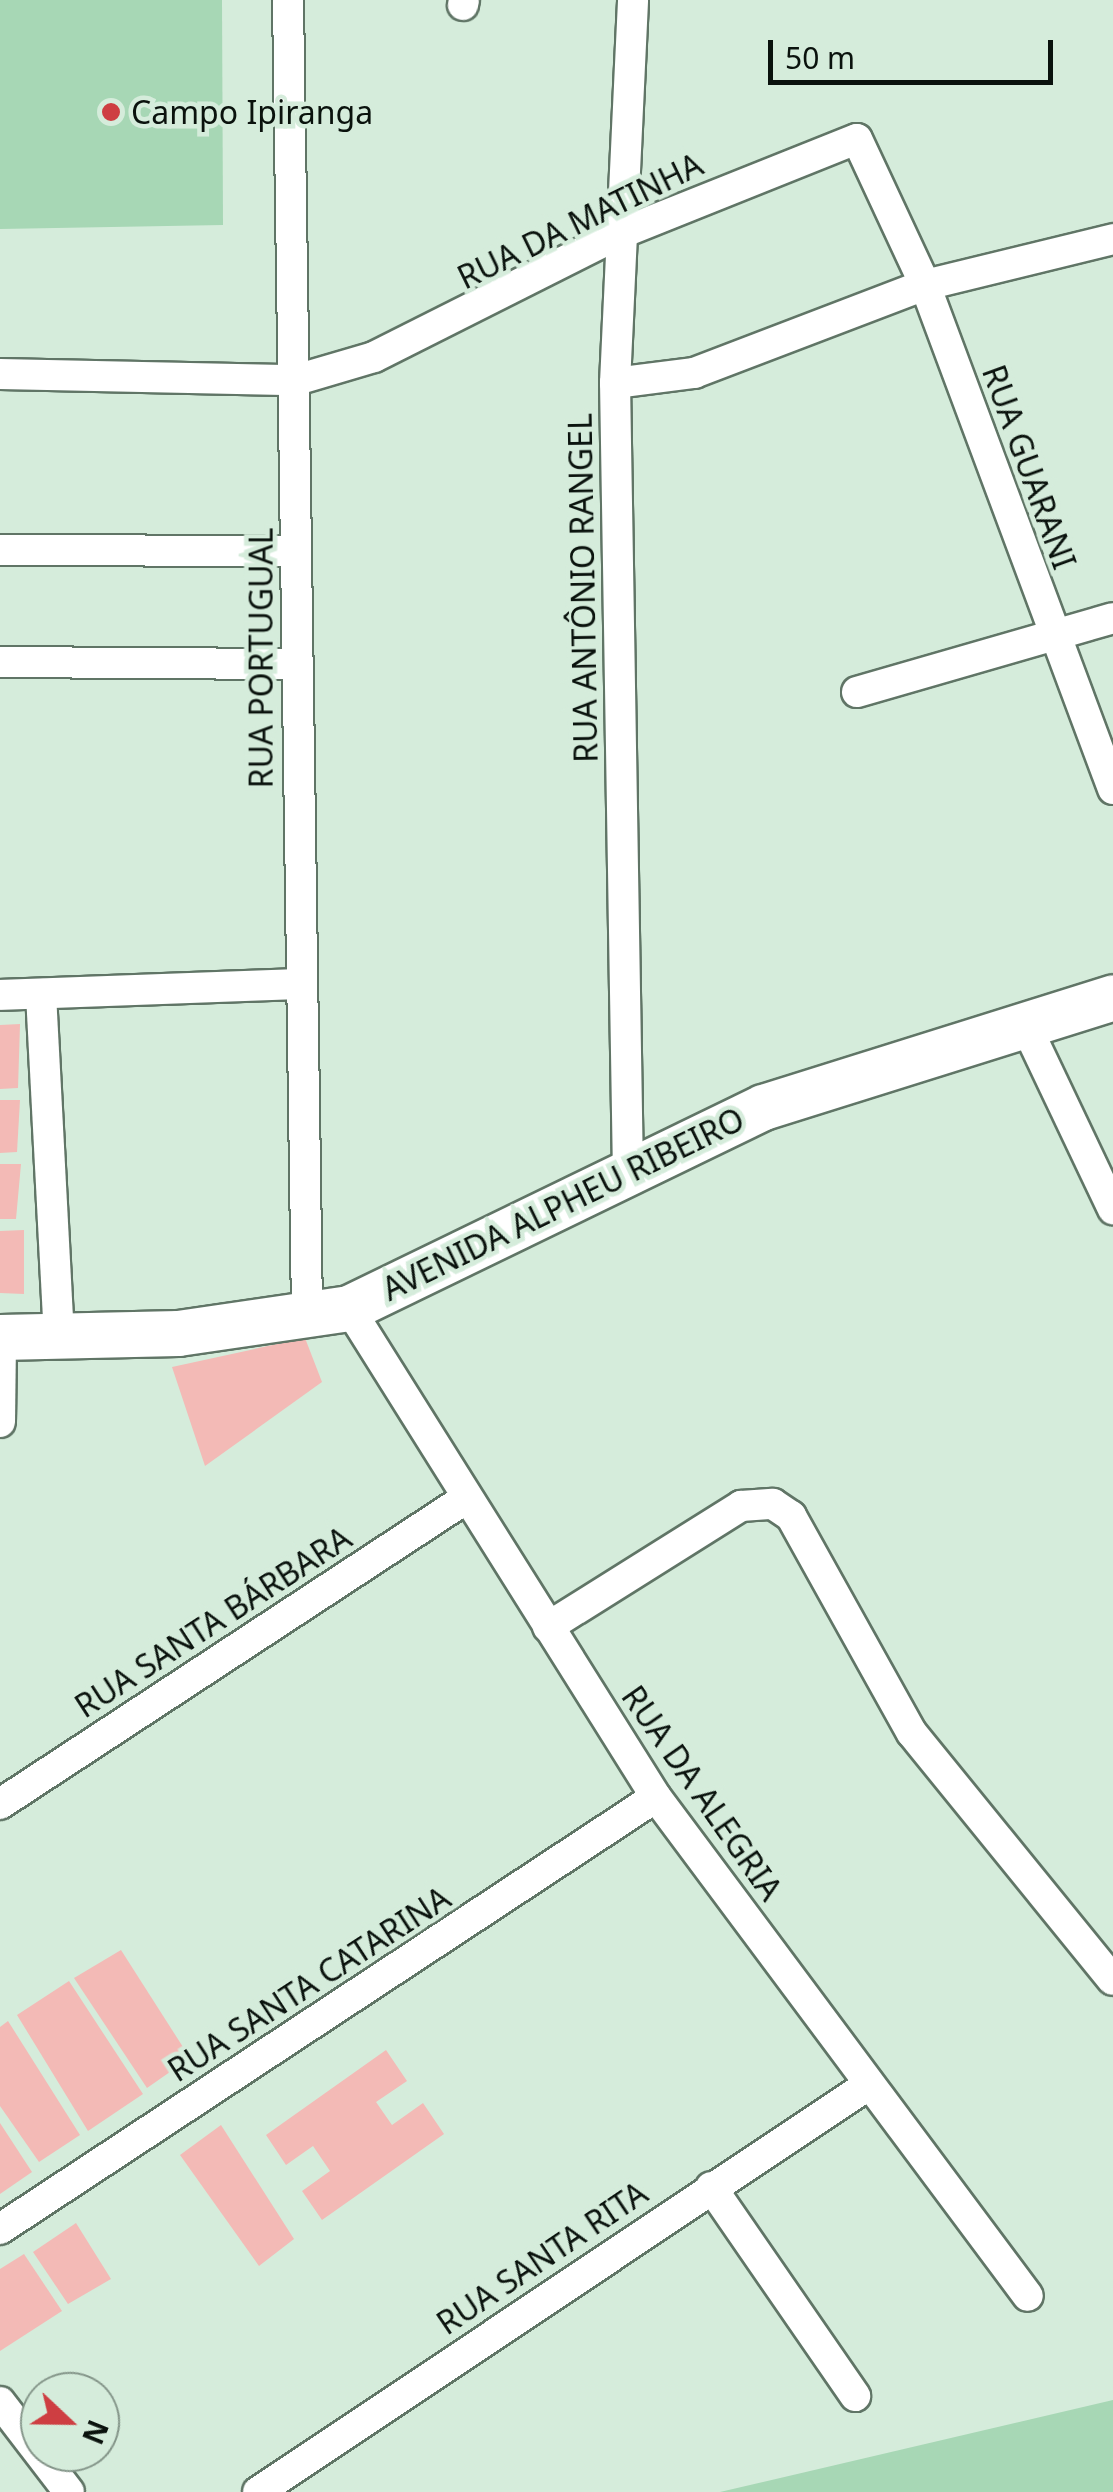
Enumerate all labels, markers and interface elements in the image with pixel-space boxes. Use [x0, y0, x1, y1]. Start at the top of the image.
scale bar [773, 20, 1058, 82]
text: 50 m [785, 37, 855, 78]
place label: Campo Ipiranga [131, 93, 373, 131]
marker: Campo Ipiranga [100, 101, 122, 123]
street label: RUA DA MATINHA [451, 145, 709, 297]
street label: RUA GUARANI [974, 360, 1084, 574]
street label: RUA ANTÔNIO RANGEL [561, 413, 605, 763]
street label: RUA PORTUGUAL [242, 528, 280, 788]
street label: AVENIDA ALPHEU RIBEIRO [376, 1100, 750, 1308]
street label: RUA SANTA BÁRBARA [68, 1518, 358, 1726]
street label: RUA DA ALEGRIA [614, 1678, 790, 1908]
street label: RUA SANTA CATARINA [161, 1878, 457, 2090]
street label: RUA SANTA RITA [430, 2174, 654, 2342]
north arrow [20, 2372, 120, 2472]
text: N [74, 2415, 118, 2450]

